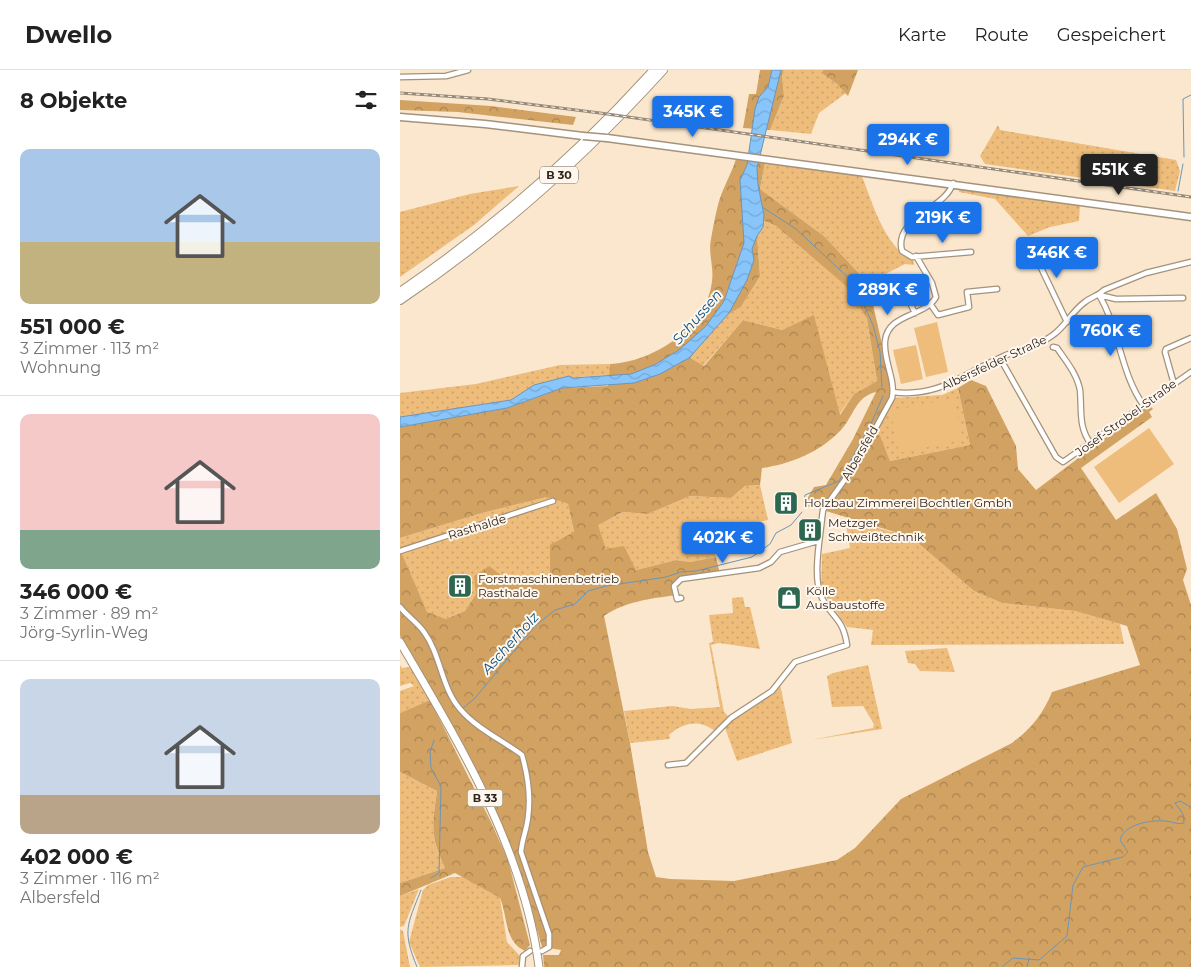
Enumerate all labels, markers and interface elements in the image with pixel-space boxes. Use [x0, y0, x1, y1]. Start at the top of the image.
text: Dwello [25, 20, 112, 49]
text: Karte [898, 24, 946, 46]
text: Route [974, 24, 1029, 46]
text: Gespeichert [1057, 24, 1166, 46]
icon: filters [352, 86, 380, 114]
text: 8 Objekte [20, 88, 127, 113]
pin: 345K € [652, 96, 734, 138]
text: 345K € [663, 102, 723, 121]
pin: 294K € [867, 124, 949, 166]
text: 294K € [878, 130, 938, 149]
pin: 551K € [1078, 154, 1160, 196]
text: 551K € [1092, 160, 1146, 179]
road number: B 30 [540, 166, 578, 184]
icon: home [155, 181, 245, 271]
pin: 219K € [902, 202, 984, 244]
text: 219K € [915, 208, 971, 227]
pin: 346K € [1016, 236, 1098, 279]
text: 346K € [1027, 243, 1087, 262]
pin: 289K € [847, 274, 929, 316]
text: 289K € [858, 280, 918, 299]
water label: Schussen [668, 286, 726, 348]
text: 551 000 € [20, 314, 125, 339]
pin: 760K € [1070, 314, 1152, 357]
text: 760K € [1081, 321, 1141, 340]
street label: Albersfelder Straße [939, 332, 1049, 394]
text: 3 Zimmer · 113 m² [20, 339, 159, 358]
text: Wohnung [20, 358, 101, 377]
street label: Josef-Strobel-Straße [1071, 376, 1179, 460]
street label: Albersfeld [838, 423, 881, 483]
icon: home [155, 447, 245, 537]
building icon: Holzbau Zimmerei Bochtler Gmbh [773, 490, 799, 516]
place label: Holzbau Zimmerei Bochtler Gmbh [804, 495, 1012, 510]
street label: Rasthalde [446, 511, 508, 542]
place label: Metzger Schweißtechnik [828, 515, 925, 544]
building icon: Metzger Schweißtechnik [797, 517, 823, 543]
pin: 402K € [682, 522, 764, 564]
text: 402K € [693, 528, 753, 547]
place label: Forstmaschinenbetrieb Rasthalde [478, 571, 619, 600]
building icon: Forstmaschinenbetrieb Rasthalde [447, 573, 473, 599]
text: 346 000 € [20, 579, 132, 604]
place label: Kölle Ausbaustoffe [806, 583, 885, 612]
shop icon: Kölle Ausbaustoffe [776, 585, 802, 611]
text: 3 Zimmer · 89 m² [20, 604, 158, 623]
water label: Ascherholz [477, 608, 543, 678]
text: Jörg-Syrlin-Weg [20, 623, 149, 642]
icon: home [155, 712, 245, 802]
road number: B 33 [468, 790, 502, 806]
text: 402 000 € [20, 844, 133, 869]
text: 3 Zimmer · 116 m² [20, 869, 160, 888]
text: Albersfeld [20, 888, 101, 907]

